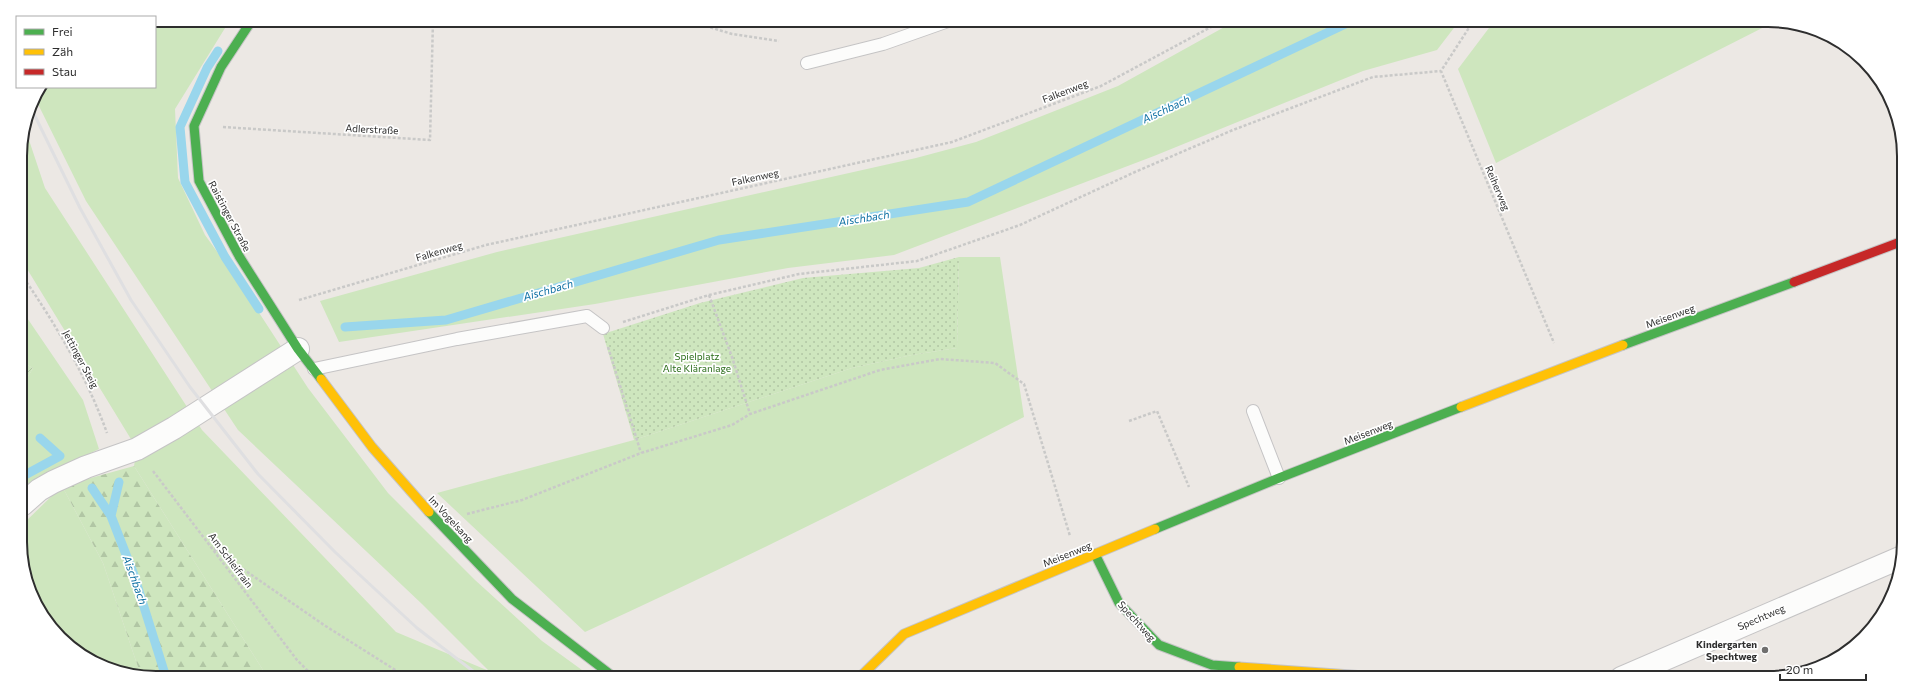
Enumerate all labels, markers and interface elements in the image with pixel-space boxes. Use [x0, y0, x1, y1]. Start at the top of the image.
legend [16, 16, 156, 88]
text: Frei [52, 24, 73, 38]
text: Zäh [52, 44, 73, 58]
text: Stau [52, 64, 77, 78]
street label: Falkenweg [1040, 77, 1090, 105]
water label: Aischbach [1139, 92, 1192, 126]
street label: Adlerstraße [345, 122, 399, 136]
street label: Reiherweg [1483, 164, 1513, 213]
street label: Falkenweg [730, 166, 780, 188]
street label: Raistinger Straße [206, 179, 254, 253]
water label: Aischbach [837, 207, 890, 228]
street label: Falkenweg [414, 238, 464, 263]
water label: Aischbach [521, 276, 574, 303]
street label: Meisenweg [1644, 301, 1697, 330]
street label: Jettinger Steig [61, 328, 102, 391]
park label: Spielplatz Alte Kläranlage [663, 350, 731, 374]
street label: Meisenweg [1342, 417, 1395, 447]
street label: Im Vogelsang [426, 493, 476, 545]
street label: Am Schleifrain [206, 530, 256, 590]
street label: Meisenweg [1041, 539, 1094, 569]
water label: Aischbach [120, 553, 150, 606]
street label: Spechtweg [1116, 598, 1159, 644]
street label: Spechtweg [1735, 601, 1787, 632]
place label: Kindergarten Spechtweg [1696, 638, 1757, 662]
marker: Kindergarten Spechtweg [1760, 645, 1770, 655]
scale bar [1780, 656, 1866, 682]
text: 20 m [1786, 662, 1813, 676]

